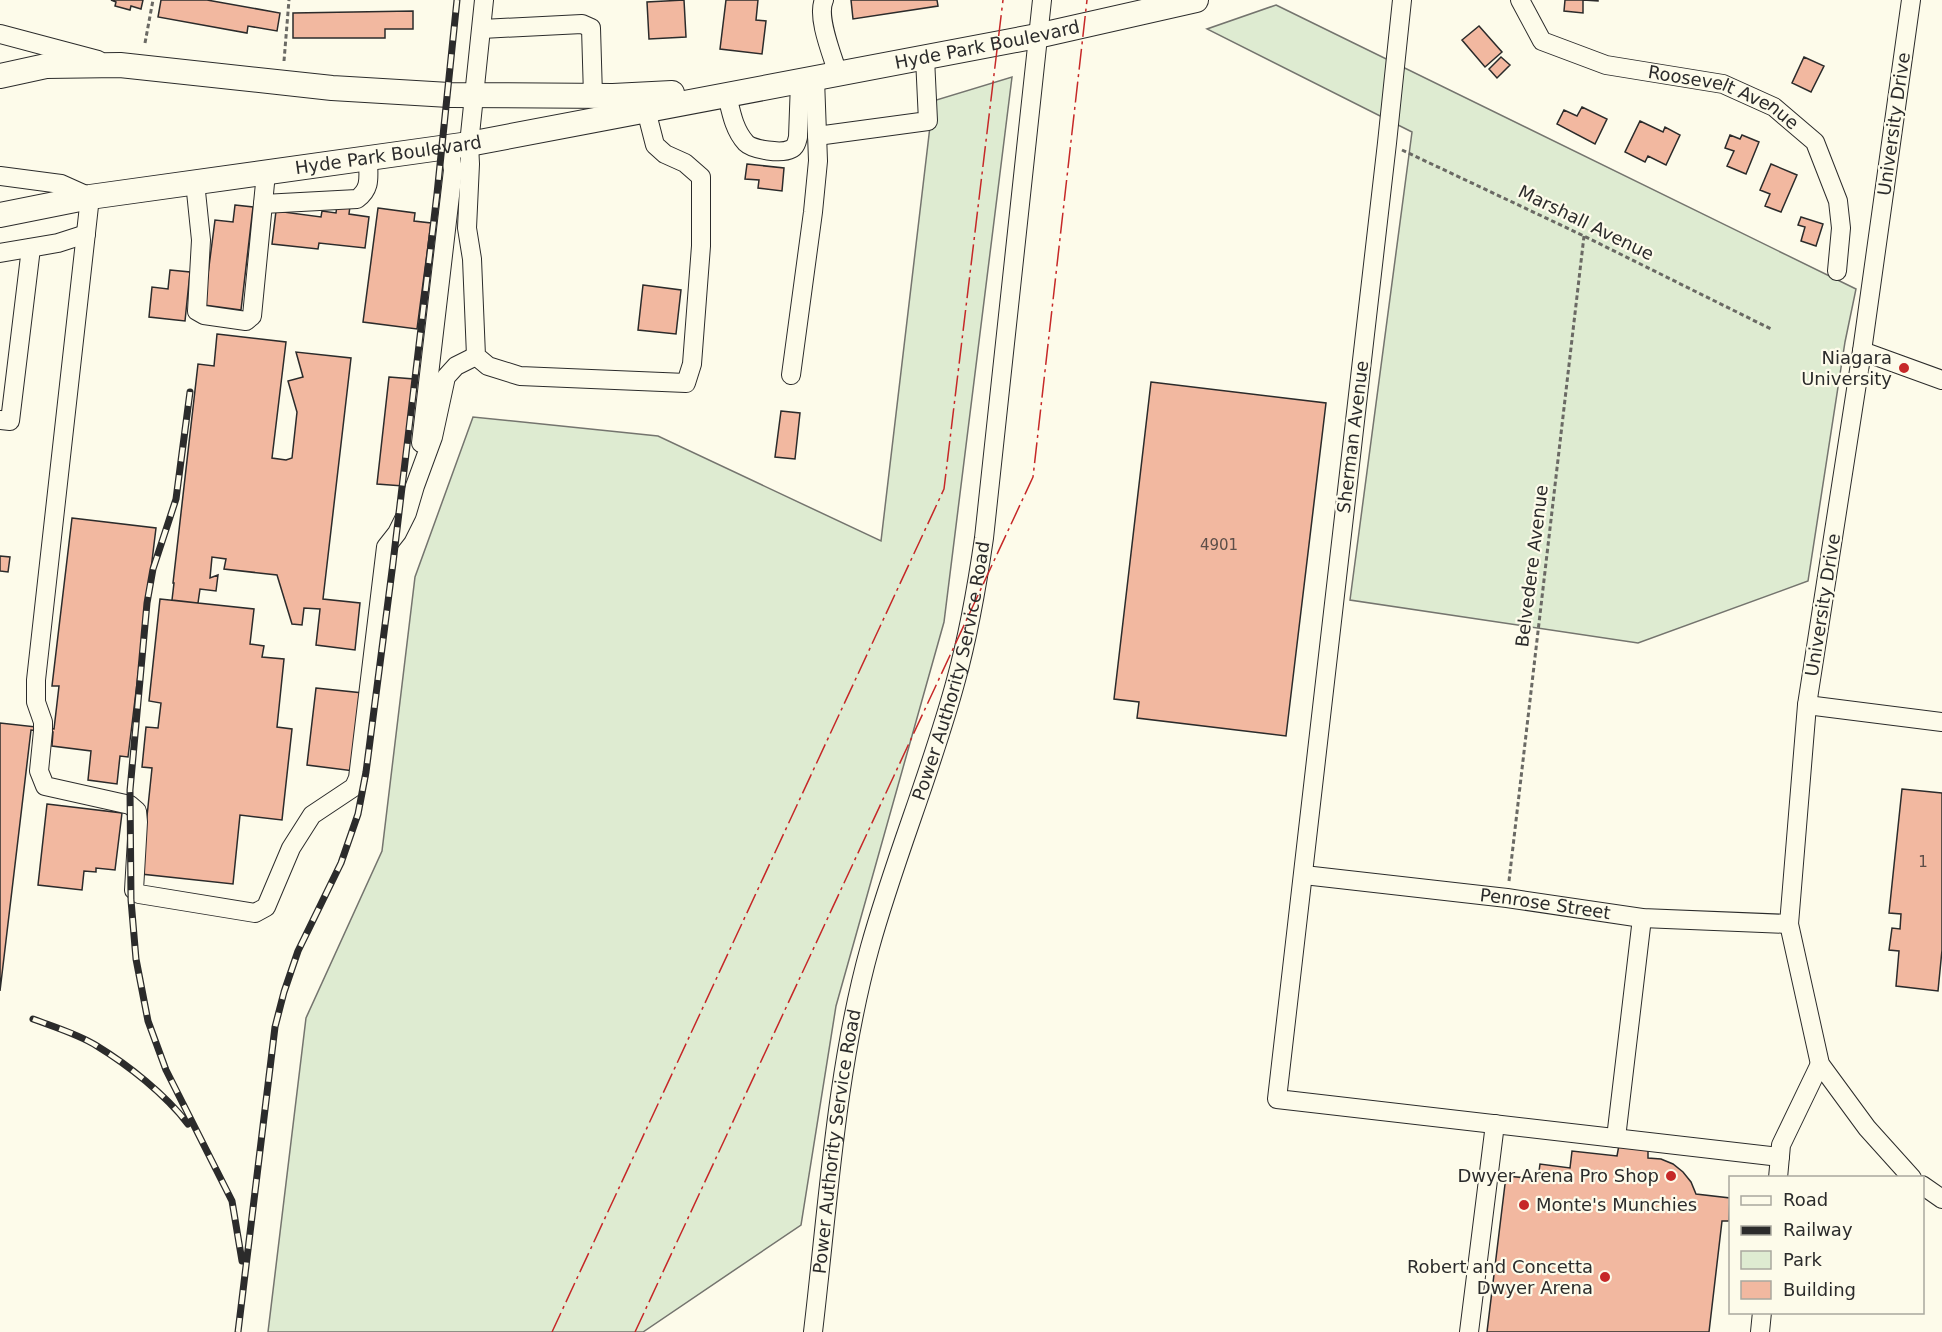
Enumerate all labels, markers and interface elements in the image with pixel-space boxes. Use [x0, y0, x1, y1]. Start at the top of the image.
street label: Hyde Park Boulevard [893, 16, 1082, 73]
street label: University Drive [1873, 51, 1914, 197]
street label: Roosevelt Avenue [1647, 61, 1803, 133]
street label: Hyde Park Boulevard [294, 131, 483, 178]
street label: Marshall Avenue [1515, 181, 1658, 265]
place label: Niagara University [1801, 347, 1892, 389]
street label: Sherman Avenue [1333, 359, 1372, 514]
marker: Niagara University [1897, 361, 1911, 375]
street label: Belvedere Avenue [1511, 484, 1552, 648]
street label: University Drive [1801, 532, 1844, 678]
house number: 4901 [1200, 536, 1238, 554]
street label: Power Authority Service Road [908, 540, 993, 803]
house number: 1 [1918, 853, 1928, 871]
street label: Penrose Street [1479, 884, 1612, 923]
street label: Power Authority Service Road [809, 1007, 865, 1275]
place label: Dwyer Arena Pro Shop [1457, 1165, 1659, 1186]
marker: Dwyer Arena Pro Shop [1664, 1169, 1678, 1183]
legend [1729, 1176, 1924, 1314]
text: Road [1783, 1189, 1828, 1210]
place label: Monte's Munchies [1536, 1194, 1697, 1215]
marker: Monte's Munchies [1517, 1198, 1531, 1212]
text: Railway [1783, 1219, 1853, 1240]
text: Park [1783, 1249, 1822, 1270]
place label: Robert and Concetta Dwyer Arena [1407, 1256, 1593, 1298]
marker: Robert and Concetta Dwyer Arena [1598, 1270, 1612, 1284]
text: Building [1783, 1279, 1856, 1300]

